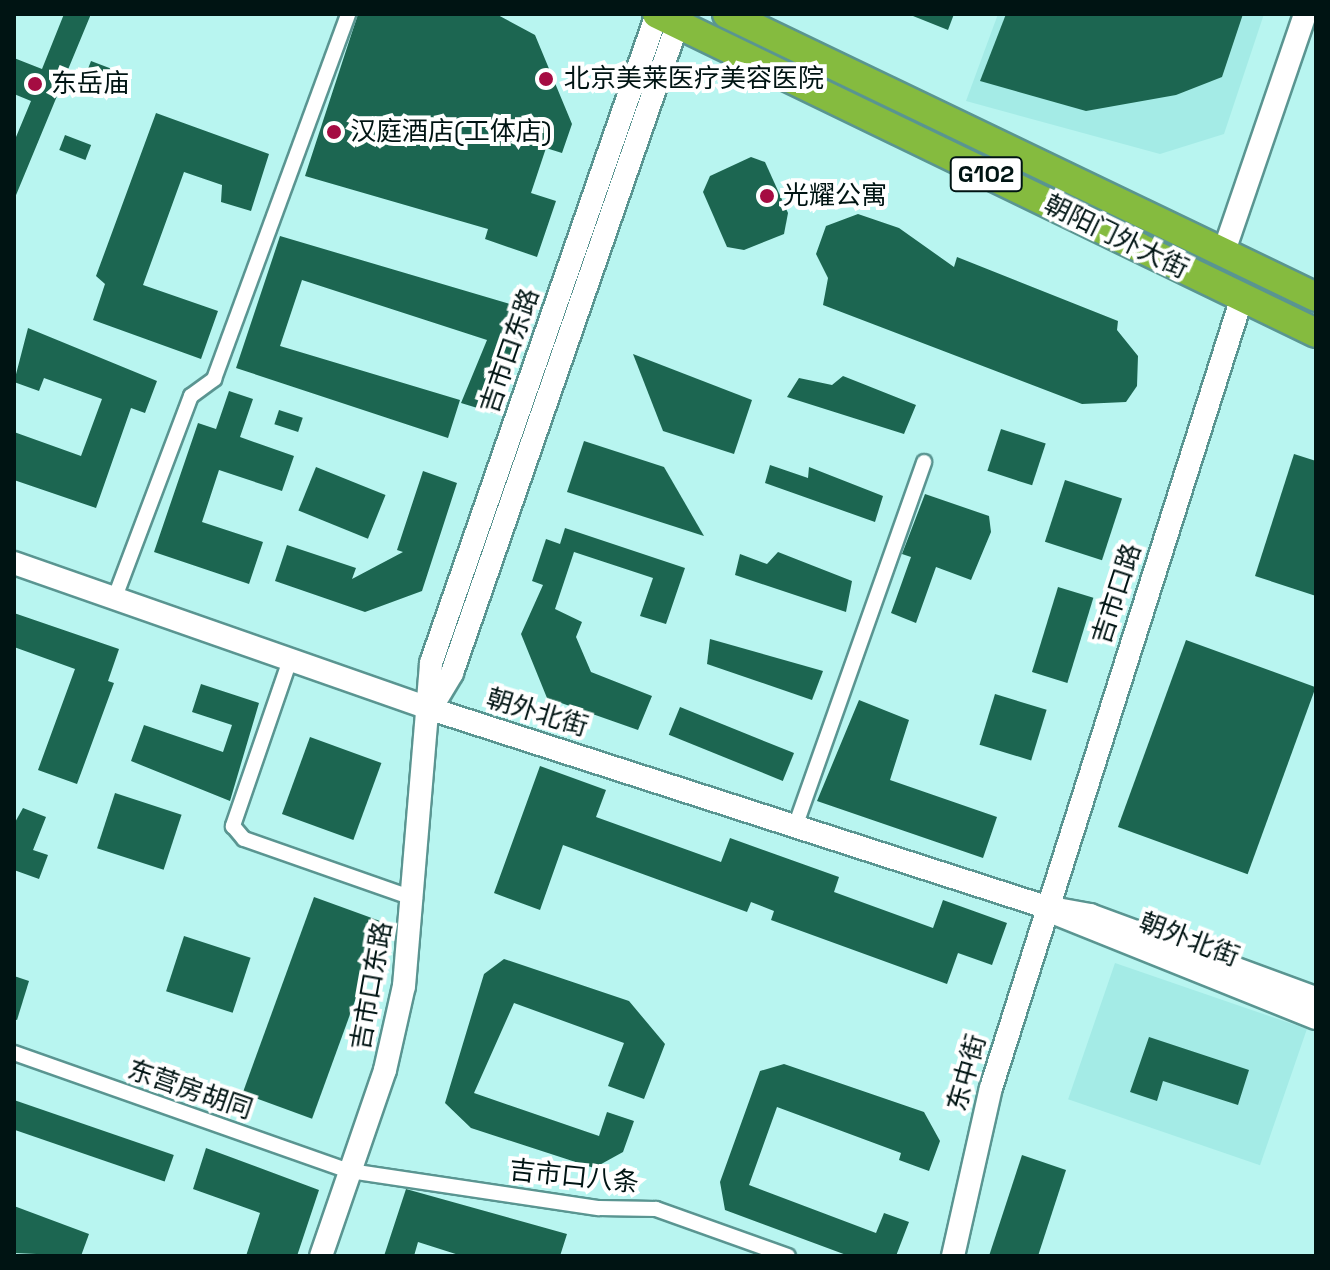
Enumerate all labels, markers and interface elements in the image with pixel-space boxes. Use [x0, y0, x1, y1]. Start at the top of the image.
place label: 北京美莱医疗美容医院 [564, 63, 824, 95]
place label: 东岳庙 [51, 68, 129, 100]
marker: 北京美莱医疗美容医院 [535, 68, 557, 90]
marker: 东岳庙 [26, 75, 44, 93]
place label: 汉庭酒店(工体店) [350, 116, 552, 148]
marker: 汉庭酒店(工体店) [325, 123, 343, 141]
road number: G102 [948, 154, 1024, 194]
place label: 光耀公寓 [783, 180, 887, 212]
marker: 光耀公寓 [758, 187, 776, 205]
street label: 朝阳门外大街 [1039, 189, 1193, 285]
street label: 吉市口东路 [474, 284, 546, 418]
street label: 吉市口路 [1086, 540, 1148, 648]
street label: 朝外北街 [483, 683, 591, 743]
street label: 朝外北街 [1135, 907, 1243, 973]
street label: 吉市口东路 [345, 919, 399, 1053]
street label: 东中街 [941, 1031, 993, 1115]
street label: 东营房胡同 [123, 1054, 257, 1126]
street label: 吉市口八条 [508, 1155, 640, 1199]

